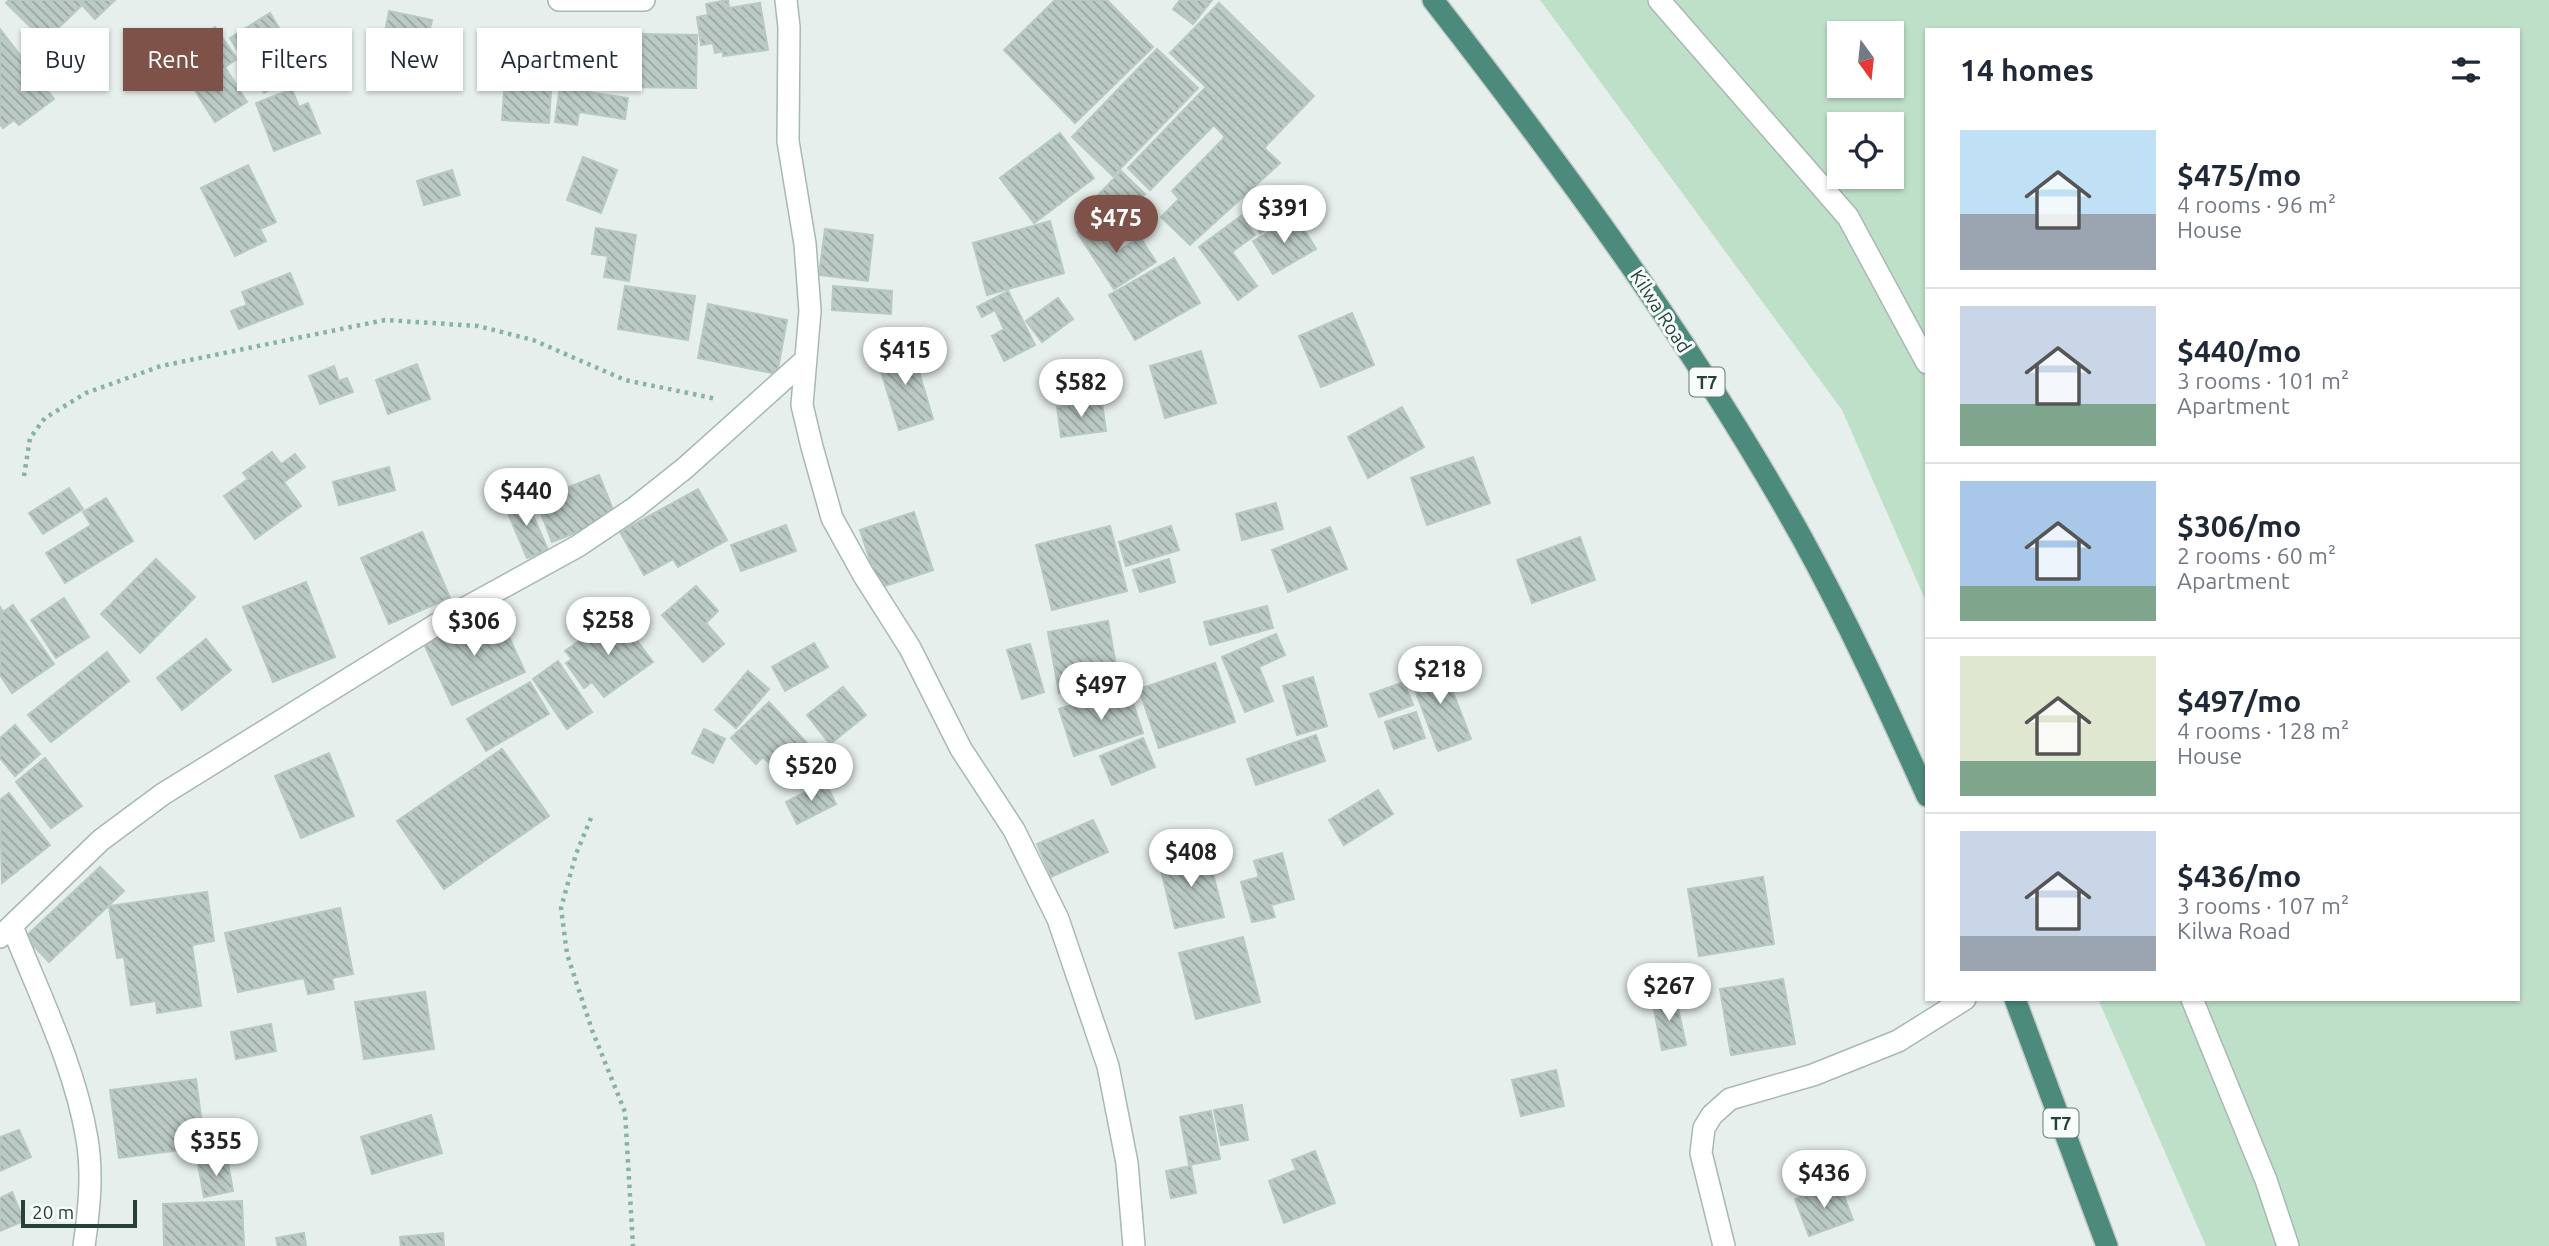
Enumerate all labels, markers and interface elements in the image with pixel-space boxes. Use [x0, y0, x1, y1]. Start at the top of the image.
north arrow [1827, 21, 1904, 98]
map controls [1827, 21, 1904, 189]
chip: Buy [21, 28, 109, 91]
chip: Rent [123, 28, 223, 91]
chip: Filters [237, 28, 352, 91]
chip: New [366, 28, 463, 91]
chip: Apartment [477, 28, 642, 91]
icon: filters [2447, 51, 2485, 89]
text: 14 homes [1960, 53, 2094, 87]
button: locate [1827, 112, 1904, 189]
icon: home [2016, 158, 2100, 242]
text: $475/mo [2177, 158, 2301, 192]
pin: $391 [1243, 186, 1325, 245]
text: 4 rooms · 96 m² [2177, 192, 2336, 217]
text: $391 [1258, 195, 1310, 220]
pin: $475 [1075, 196, 1157, 255]
text: $475 [1090, 205, 1142, 230]
text: House [2177, 217, 2242, 242]
street label: Kilwa Road [1626, 266, 1696, 356]
pin: $415 [864, 328, 946, 387]
icon: home [2016, 334, 2100, 418]
text: $440/mo [2177, 334, 2301, 368]
text: $415 [879, 337, 931, 362]
pin: $582 [1040, 360, 1122, 419]
road number: T7 [1690, 368, 1724, 396]
text: 3 rooms · 101 m² [2177, 368, 2349, 393]
text: $582 [1055, 369, 1107, 394]
text: Apartment [2177, 393, 2290, 418]
pin: $440 [485, 468, 567, 528]
text: $440 [500, 478, 552, 503]
icon: home [2016, 509, 2100, 593]
text: $306/mo [2177, 509, 2301, 543]
text: 2 rooms · 60 m² [2177, 543, 2336, 568]
text: Apartment [2177, 568, 2290, 593]
pin: $306 [433, 598, 515, 658]
pin: $258 [567, 598, 649, 657]
text: $258 [582, 607, 634, 632]
text: $306 [448, 608, 500, 633]
pin: $218 [1399, 646, 1481, 706]
text: $218 [1414, 656, 1466, 681]
pin: $497 [1060, 662, 1142, 722]
text: $497 [1075, 672, 1127, 697]
icon: home [2016, 684, 2100, 768]
text: $497/mo [2177, 684, 2301, 718]
text: 4 rooms · 128 m² [2177, 718, 2349, 743]
text: House [2177, 743, 2242, 768]
pin: $520 [770, 744, 852, 803]
text: $520 [785, 753, 837, 778]
pin: $408 [1150, 830, 1232, 889]
text: $408 [1165, 839, 1217, 864]
icon: home [2016, 859, 2100, 943]
text: $436/mo [2177, 859, 2301, 893]
text: 3 rooms · 107 m² [2177, 893, 2349, 918]
text: Kilwa Road [2177, 918, 2291, 943]
pin: $267 [1628, 964, 1710, 1023]
text: $267 [1643, 973, 1695, 998]
road number: T7 [2044, 1108, 2078, 1138]
pin: $355 [175, 1118, 257, 1178]
text: $355 [190, 1128, 242, 1153]
pin: $436 [1783, 1150, 1865, 1210]
text: $436 [1798, 1160, 1850, 1185]
scale bar [21, 1197, 136, 1229]
text: 20 m [32, 1201, 74, 1223]

